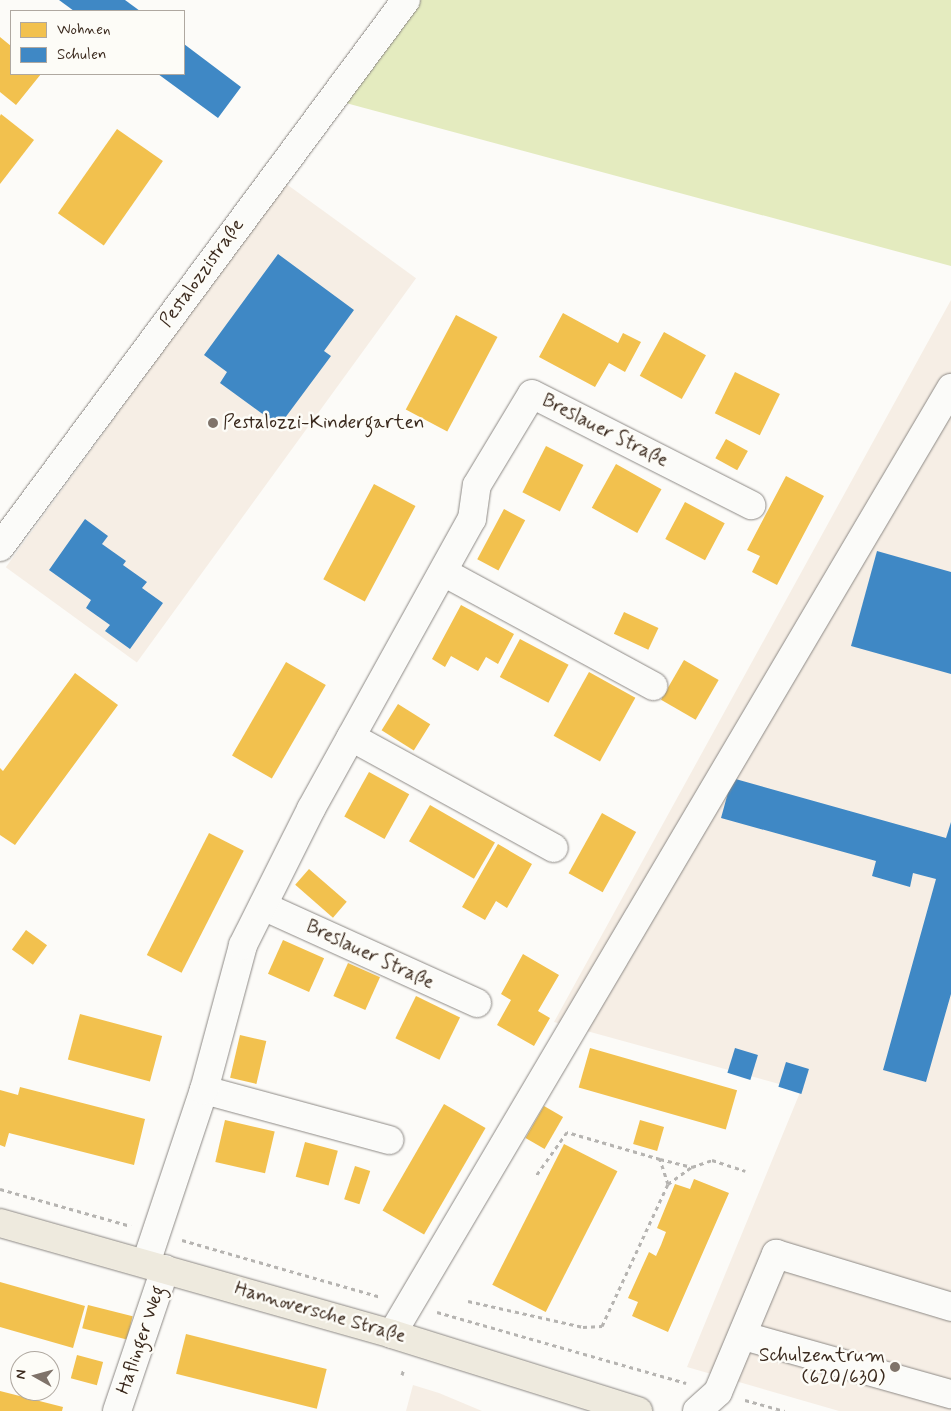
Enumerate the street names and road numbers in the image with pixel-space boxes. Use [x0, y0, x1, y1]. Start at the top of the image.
street label: Pestalozzistraße [155, 214, 249, 332]
street label: Breslauer Straße [538, 389, 672, 473]
street label: Breslauer Straße [302, 915, 438, 995]
street label: Hannoversche Straße [232, 1278, 408, 1348]
street label: Haflinger Weg [112, 1283, 170, 1397]

